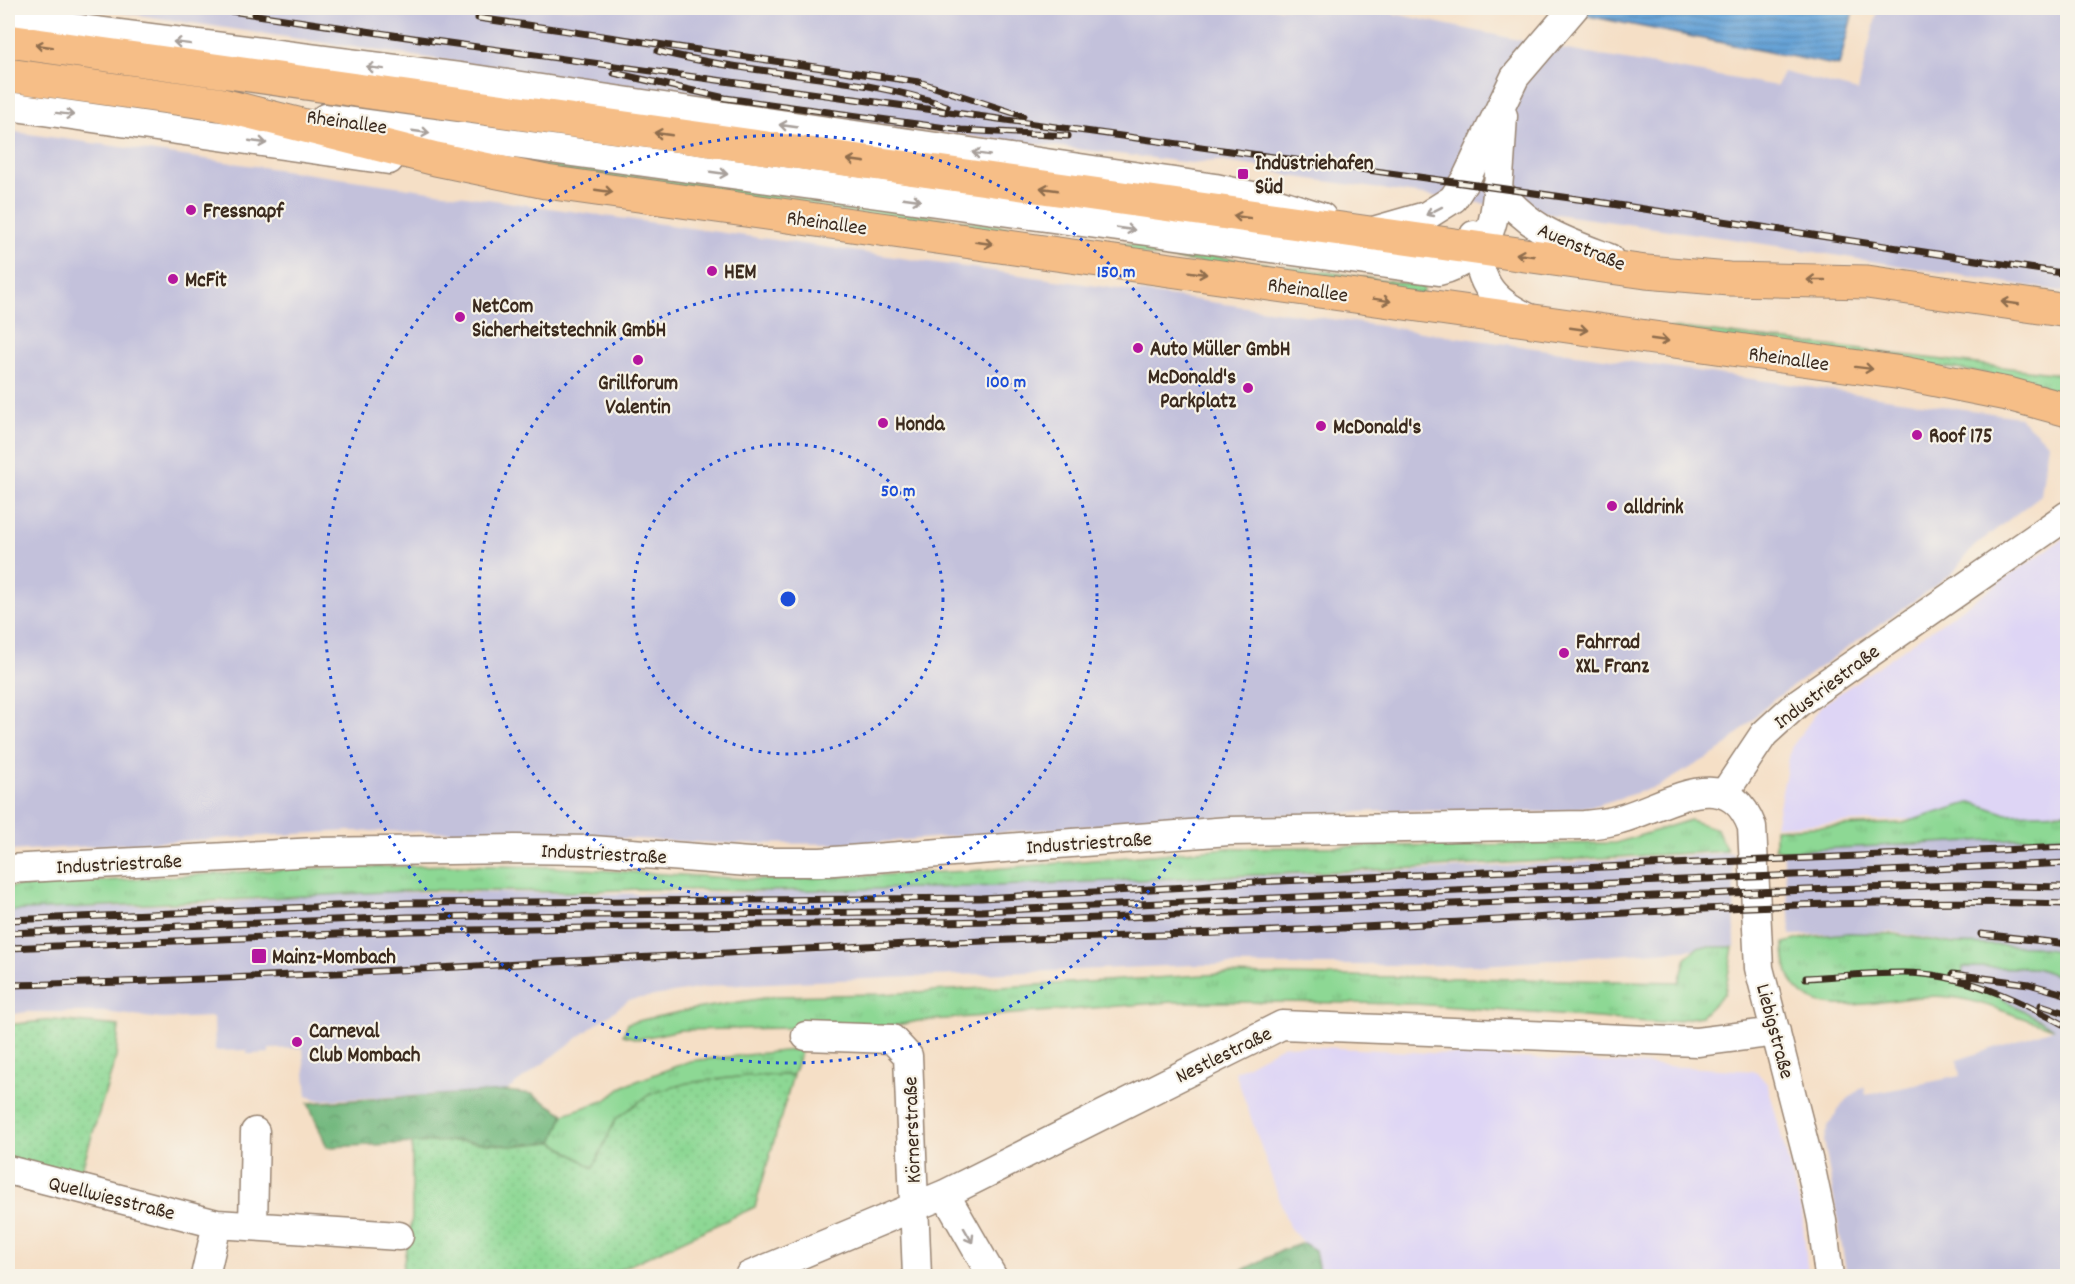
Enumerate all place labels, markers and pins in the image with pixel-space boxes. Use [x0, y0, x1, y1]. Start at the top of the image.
place label: Industriehafen Süd [1255, 150, 1374, 204]
marker: Industriehafen Süd [1236, 167, 1250, 181]
place label: Fressnapf [203, 198, 285, 228]
marker: Fressnapf [184, 203, 198, 217]
place label: HEM [724, 259, 757, 289]
marker: HEM [705, 264, 719, 278]
place label: McFit [185, 267, 227, 297]
marker: McFit [166, 272, 180, 286]
place label: NetCom Sicherheitstechnik GmbH [472, 293, 666, 347]
marker: NetCom Sicherheitstechnik GmbH [453, 310, 467, 324]
place label: Auto Müller GmbH [1150, 336, 1291, 366]
marker: Auto Müller GmbH [1131, 341, 1145, 355]
marker: Grillforum Valentin [631, 353, 645, 367]
place label: McDonald's Parkplatz [1148, 364, 1237, 418]
place label: Grillforum Valentin [598, 370, 678, 424]
marker: McDonald's Parkplatz [1241, 381, 1255, 395]
place label: Honda [895, 411, 946, 441]
place label: McDonald's [1333, 414, 1421, 444]
marker: Honda [876, 416, 890, 430]
marker: McDonald's [1314, 419, 1328, 433]
place label: Roof 175 [1929, 423, 1993, 453]
marker: Roof 175 [1910, 428, 1924, 442]
place label: alldrink [1624, 494, 1684, 524]
marker: alldrink [1605, 499, 1619, 513]
centre of rings [778, 589, 798, 609]
place label: Fahrrad XXL Franz [1576, 629, 1650, 683]
marker: Fahrrad XXL Franz [1557, 646, 1571, 660]
place label: Mainz-Mombach [272, 944, 396, 974]
marker: Mainz-Mombach [250, 947, 268, 965]
place label: Carneval Club Mombach [309, 1018, 421, 1072]
marker: Carneval Club Mombach [290, 1035, 304, 1049]

